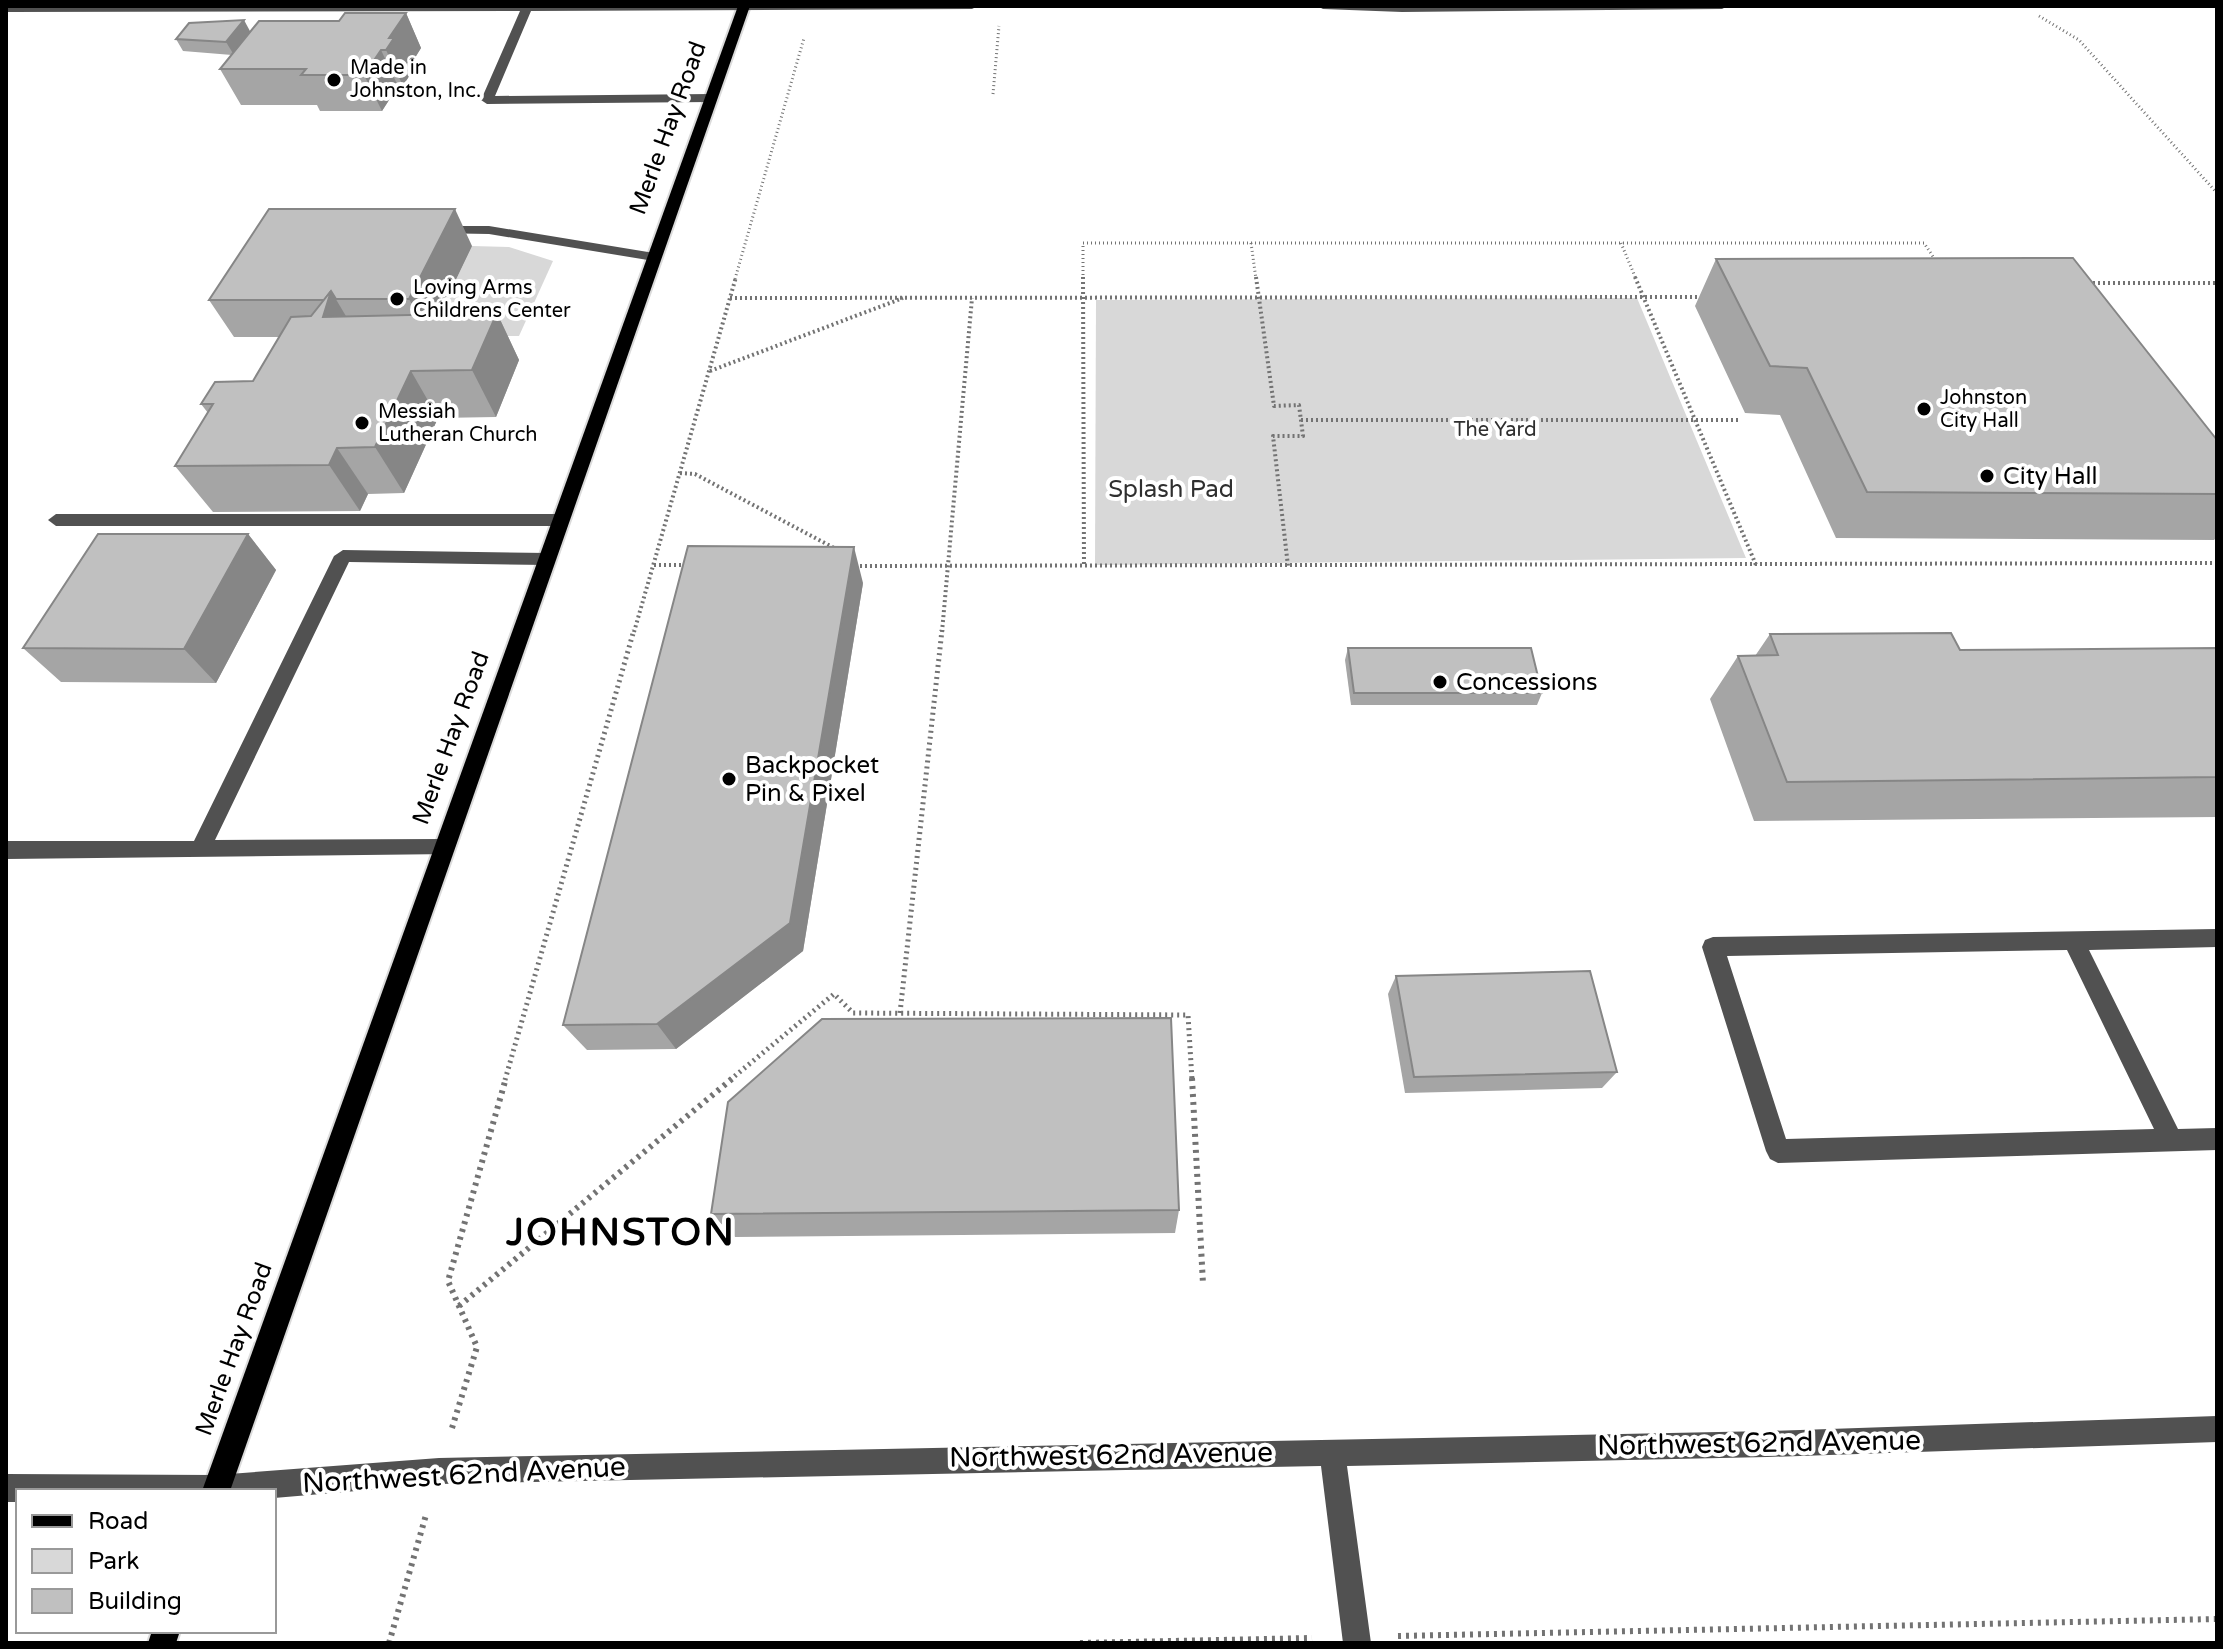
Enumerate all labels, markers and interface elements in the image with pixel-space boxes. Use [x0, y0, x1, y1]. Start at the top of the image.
street label: Merle Hay Road [623, 37, 713, 219]
place label: Made in Johnston, Inc. [350, 56, 481, 103]
marker: Made in Johnston, Inc. [325, 71, 343, 89]
place label: Loving Arms Childrens Center [413, 276, 571, 323]
marker: Loving Arms Childrens Center [388, 290, 406, 308]
place label: Johnston City Hall [1940, 386, 2027, 433]
place label: Messiah Lutheran Church [378, 400, 538, 447]
marker: Johnston City Hall [1915, 400, 1933, 418]
marker: Messiah Lutheran Church [353, 414, 371, 432]
park label: The Yard [1453, 418, 1537, 442]
place label: City Hall [2003, 462, 2097, 491]
marker: City Hall [1978, 467, 1996, 485]
park label: Splash Pad [1108, 475, 1234, 504]
street label: Merle Hay Road [406, 647, 496, 829]
place label: Concessions [1456, 668, 1598, 697]
marker: Concessions [1431, 673, 1449, 691]
place label: Backpocket Pin & Pixel [745, 751, 879, 808]
marker: Backpocket Pin & Pixel [720, 770, 738, 788]
district label: JOHNSTON [505, 1210, 736, 1256]
street label: Merle Hay Road [189, 1258, 279, 1440]
street label: Northwest 62nd Avenue [1597, 1423, 1921, 1463]
street label: Northwest 62nd Avenue [949, 1435, 1273, 1475]
street label: Northwest 62nd Avenue [301, 1450, 627, 1500]
legend [16, 1489, 276, 1633]
text: Road [88, 1507, 148, 1536]
text: Park [88, 1547, 139, 1576]
text: Building [88, 1587, 182, 1616]

